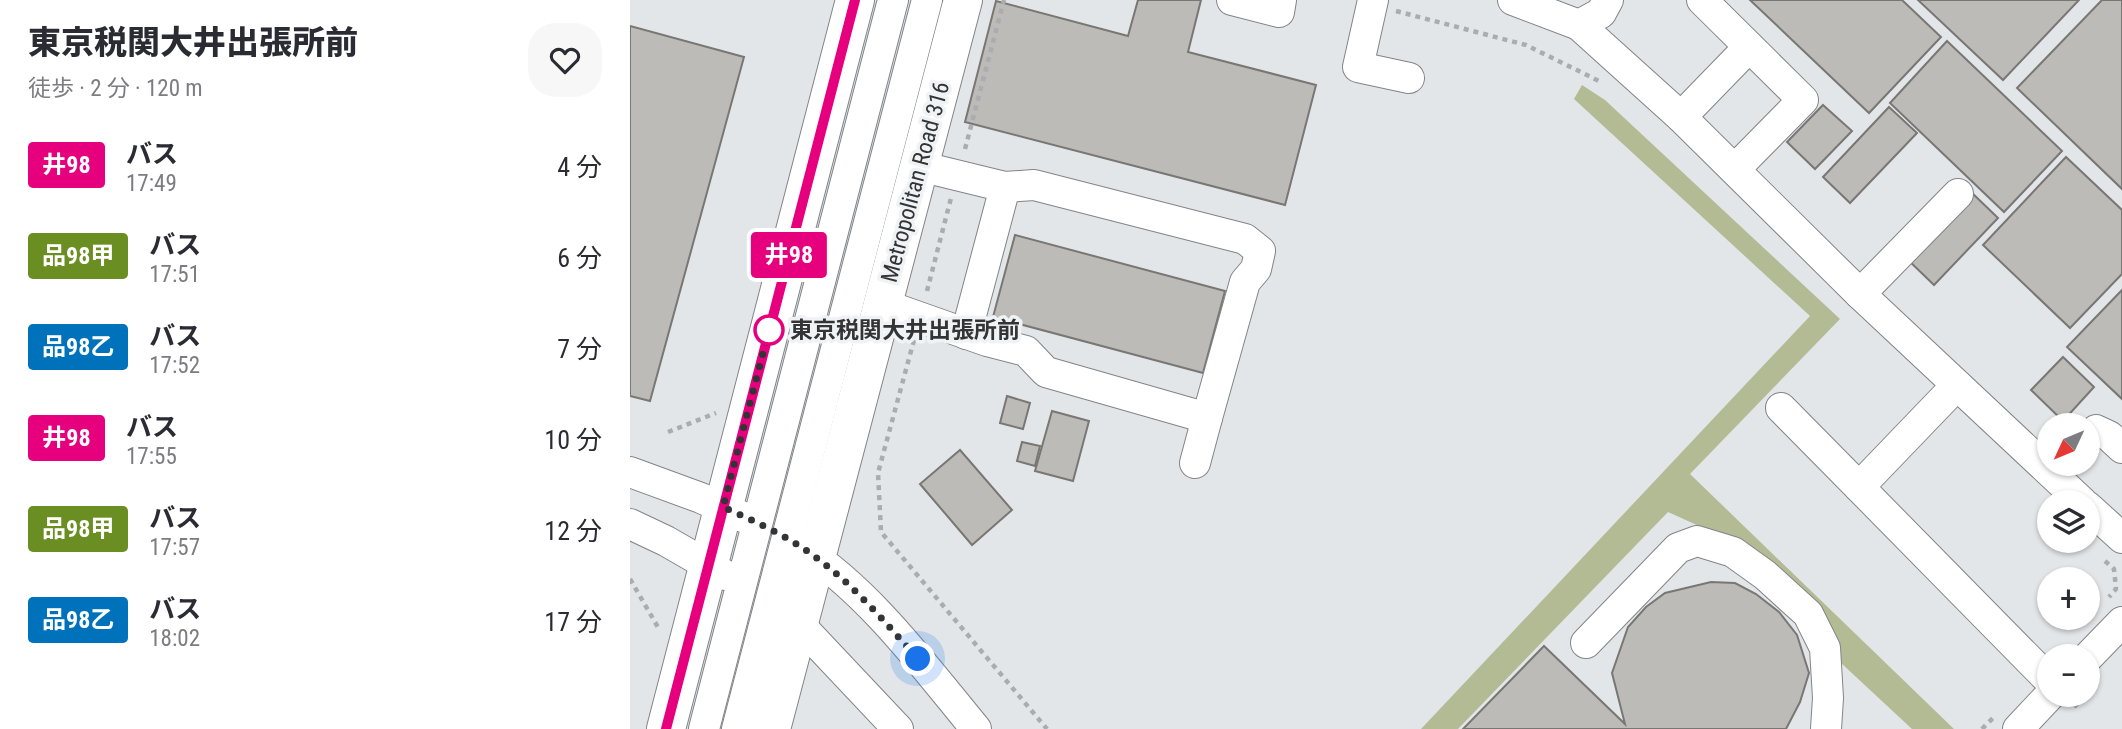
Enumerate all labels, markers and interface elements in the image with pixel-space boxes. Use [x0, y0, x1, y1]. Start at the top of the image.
text: 東京税関大井出張所前 [28, 23, 358, 62]
button: heart [528, 23, 602, 97]
text: 徒歩 · 2 分 · 120 m [28, 75, 203, 102]
street label: Metropolitan Road 316 [876, 79, 955, 285]
text: バス [126, 139, 178, 169]
text: 井98 [42, 151, 91, 179]
text: 4 分 [557, 152, 602, 182]
text: 17:49 [126, 170, 177, 197]
text: バス [149, 230, 201, 260]
line badge: 井98 [749, 232, 829, 278]
text: 井98 [765, 241, 813, 269]
text: 品98甲 [42, 242, 114, 270]
text: 6 分 [557, 243, 602, 273]
text: 17:51 [149, 261, 200, 288]
marker: 東京税関大井出張所前 [754, 315, 784, 345]
place label: 東京税関大井出張所前 [790, 317, 1020, 344]
text: バス [149, 321, 201, 351]
text: 品98乙 [42, 333, 114, 361]
text: 7 分 [557, 334, 602, 364]
text: 17:52 [149, 352, 200, 379]
text: バス [126, 412, 178, 442]
north arrow [2037, 413, 2100, 476]
map controls [2037, 413, 2100, 707]
text: 井98 [42, 424, 91, 452]
text: 10 分 [544, 425, 602, 455]
text: 17:55 [126, 443, 177, 470]
button: layers [2037, 490, 2100, 553]
text: バス [149, 503, 201, 533]
text: 品98甲 [42, 515, 114, 543]
text: 12 分 [544, 516, 602, 546]
text: 17:57 [149, 534, 200, 561]
button: + [2037, 567, 2100, 630]
text: バス [149, 594, 201, 624]
text: 品98乙 [42, 606, 114, 634]
text: 17 分 [544, 607, 602, 637]
text: 18:02 [149, 625, 200, 652]
your location [900, 641, 935, 676]
button: − [2037, 644, 2100, 707]

